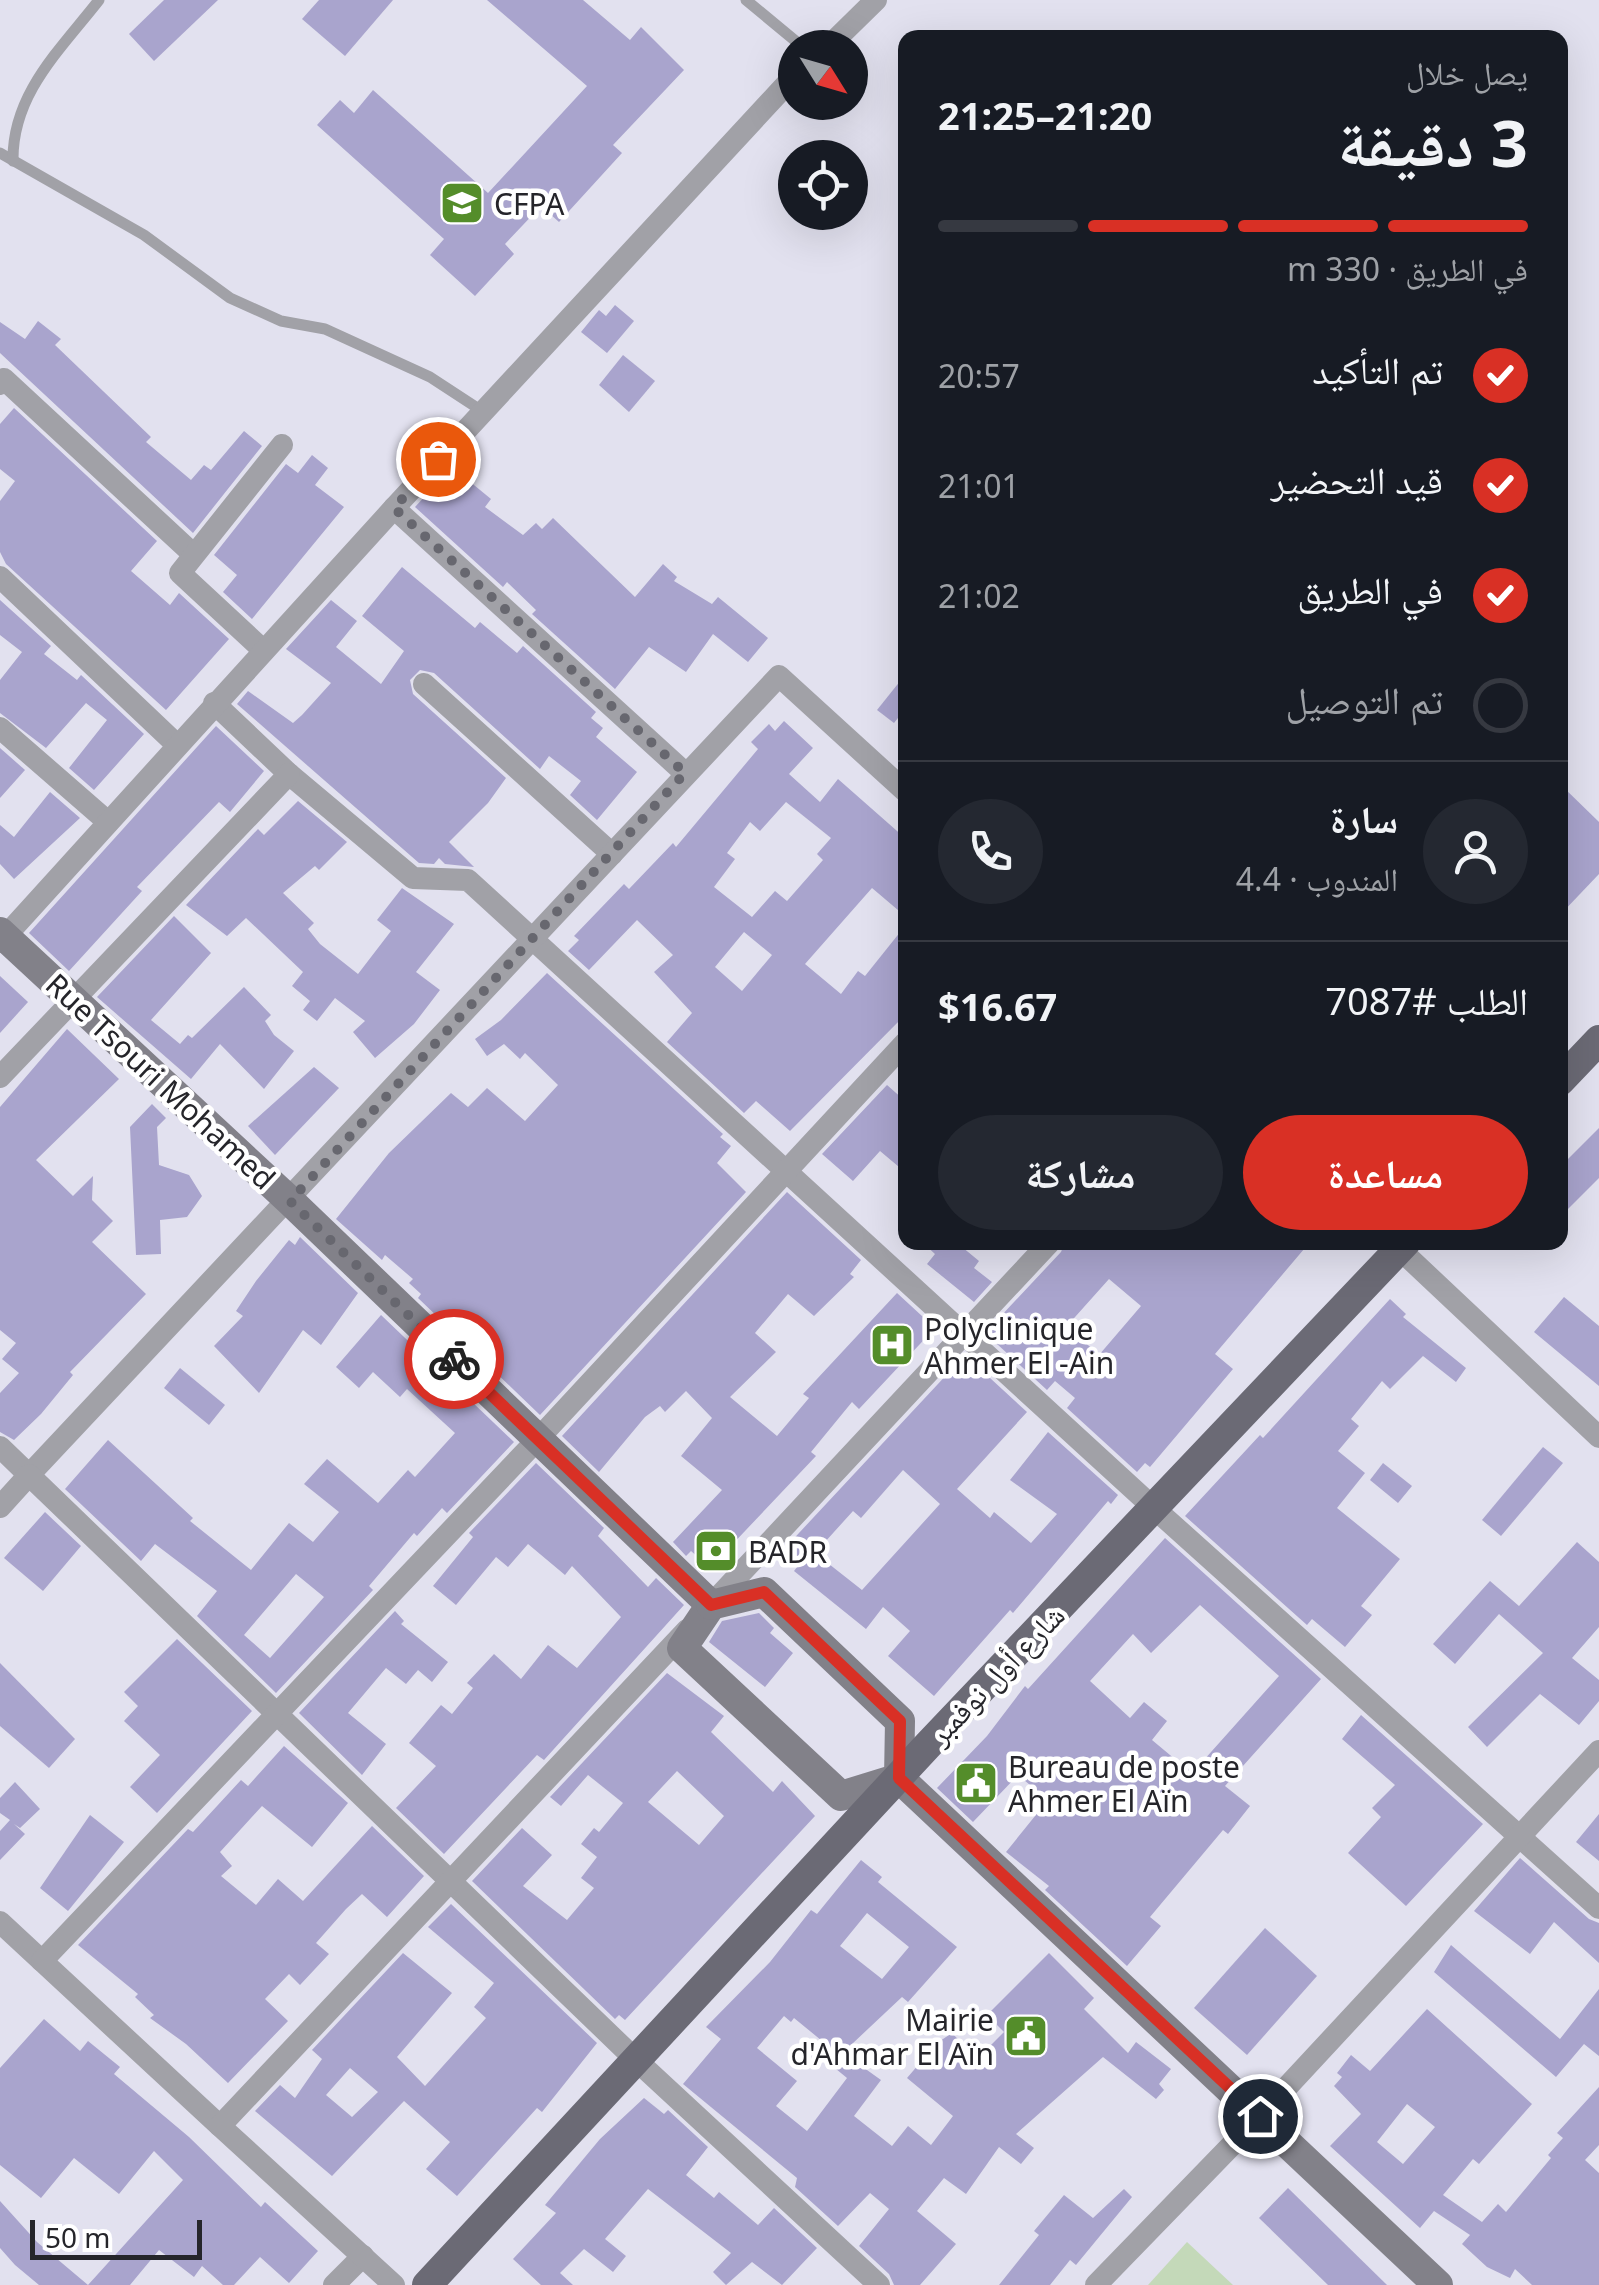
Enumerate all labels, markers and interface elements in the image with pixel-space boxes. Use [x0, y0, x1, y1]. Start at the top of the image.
north arrow [778, 30, 868, 120]
map controls [778, 30, 868, 230]
text: يصل خلال [1406, 51, 1528, 94]
text: 21:20–21:25 [938, 89, 1152, 141]
text: 3 دقيقة [1337, 98, 1528, 186]
button: locate [778, 140, 868, 230]
school or university icon: CFPA [439, 180, 485, 226]
place label: CFPA [494, 183, 565, 224]
text: في الطريق · 330 m [1287, 247, 1528, 290]
text: تم التأكيد [1312, 343, 1443, 395]
icon: check [1473, 348, 1528, 403]
text: 20:57 [938, 354, 1020, 397]
pin [396, 417, 481, 502]
icon: bag [411, 432, 466, 487]
text: قيد التحضير [1271, 453, 1443, 505]
icon: check [1473, 458, 1528, 513]
text: 21:01 [938, 464, 1020, 507]
text: في الطريق [1297, 563, 1443, 615]
icon: check [1473, 568, 1528, 623]
text: 21:02 [938, 574, 1020, 617]
text: تم التوصيل [1285, 673, 1443, 725]
text: سارة [1330, 792, 1398, 844]
button: phone [938, 799, 1043, 904]
button: person [1423, 799, 1528, 904]
text: المندوب · 4.4 [1236, 857, 1398, 900]
street label: Rue Tsouri Mohamed [37, 964, 285, 1198]
text: الطلب #7087 [1325, 974, 1528, 1026]
text: $16.67 [938, 980, 1057, 1032]
button: مشاركة [938, 1115, 1223, 1230]
button: مساعدة [1243, 1115, 1528, 1230]
place label: Polyclinique Ahmer El -Ain [924, 1308, 1114, 1383]
courier [404, 1309, 504, 1409]
hospital icon: Polyclinique Ahmer El -Ain [869, 1322, 915, 1368]
icon: bike [427, 1332, 482, 1387]
bank icon: BADR [693, 1528, 739, 1574]
place label: BADR [748, 1531, 828, 1572]
street label: شارع أول نوفمبر [918, 1595, 1073, 1754]
place label: Bureau de poste Ahmer El Aïn [1008, 1746, 1240, 1821]
public building icon: Bureau de poste Ahmer El Aïn [953, 1760, 999, 1806]
place label: Mairie d'Ahmar El Aïn [790, 1999, 994, 2074]
public building icon: Mairie d'Ahmar El Aïn [1003, 2013, 1049, 2059]
pin [1218, 2074, 1303, 2159]
icon: home [1233, 2089, 1288, 2144]
scale bar [30, 2215, 202, 2260]
text: 50 m [45, 2218, 111, 2256]

